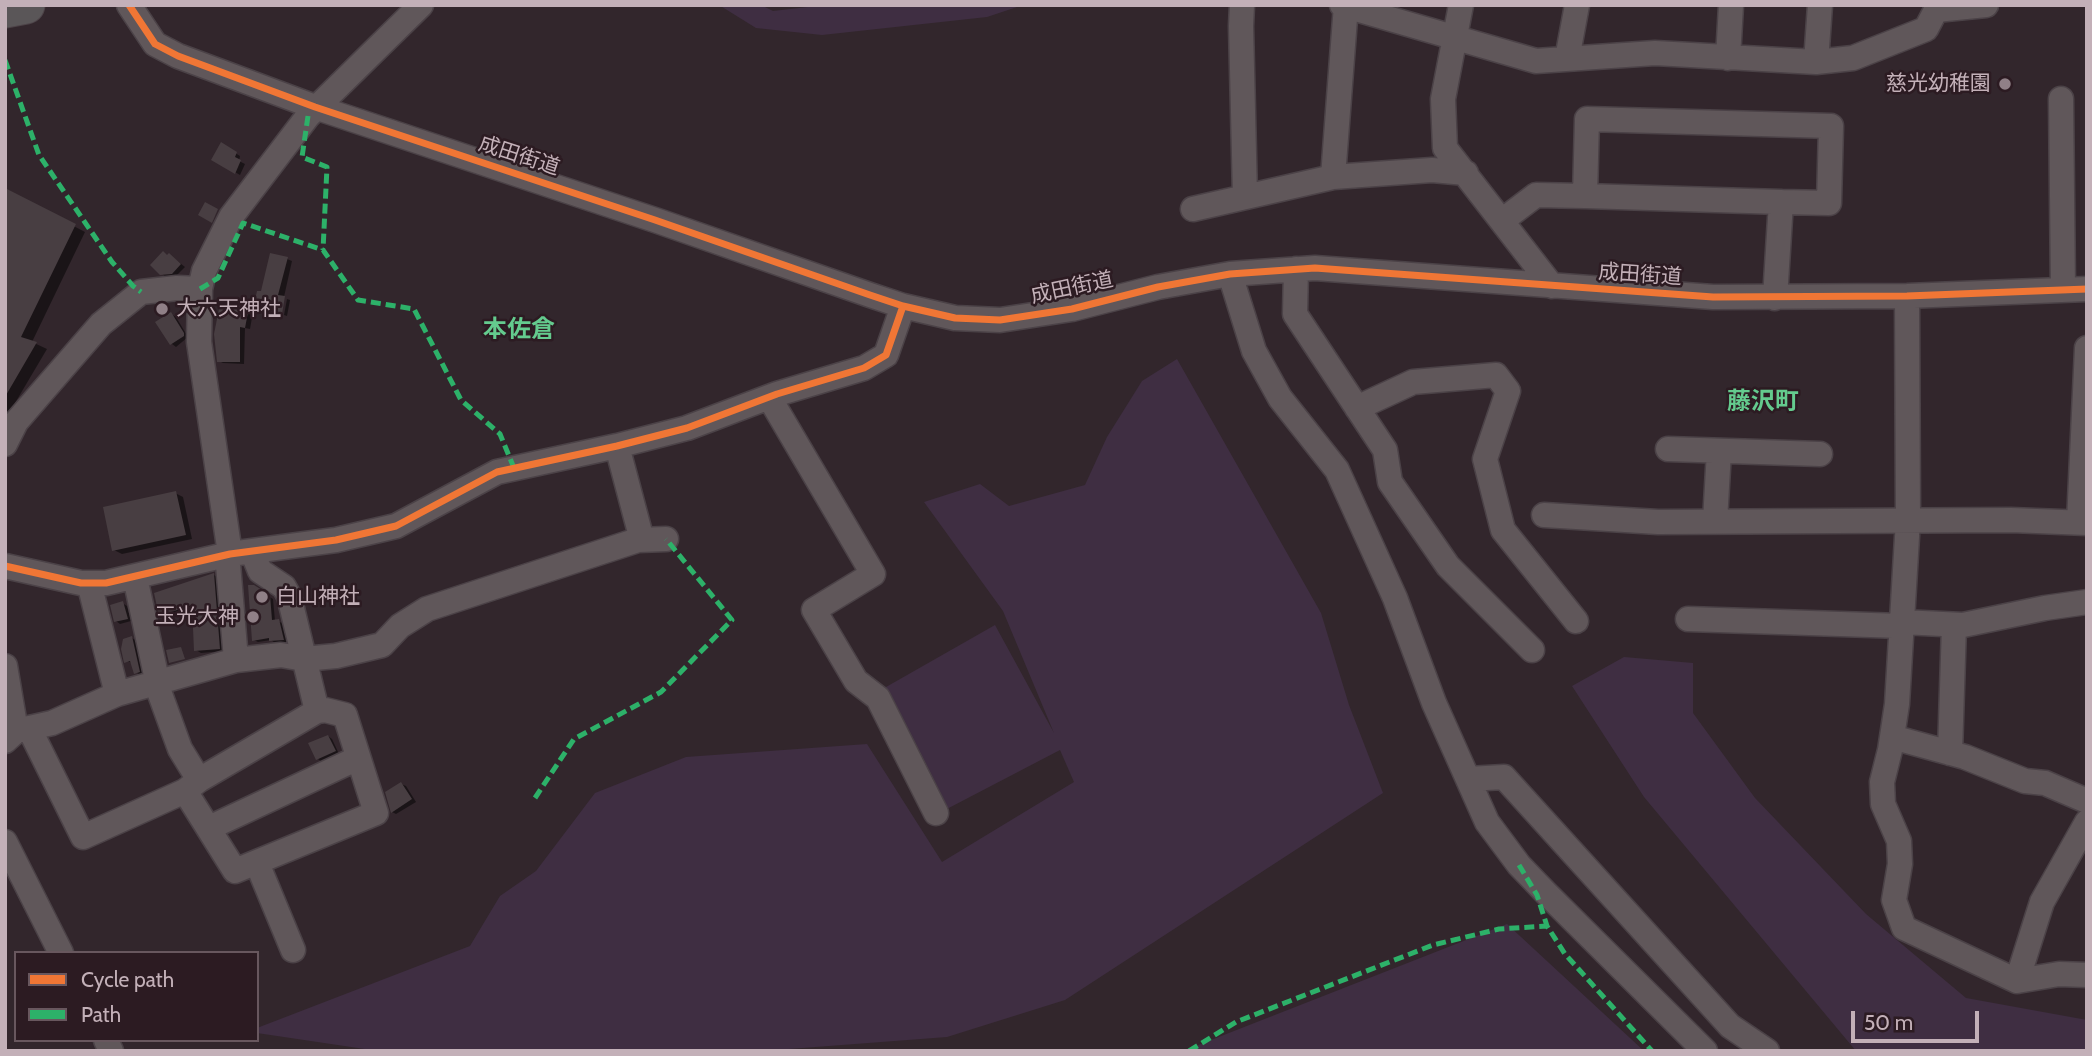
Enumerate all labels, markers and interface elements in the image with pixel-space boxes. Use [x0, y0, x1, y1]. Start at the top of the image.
place label: 慈光幼稚園 [1886, 71, 1991, 97]
marker: 慈光幼稚園 [1997, 76, 2013, 92]
street label: 成田街道 [475, 131, 563, 181]
street label: 成田街道 [1597, 260, 1683, 290]
street label: 成田街道 [1028, 267, 1116, 309]
place label: 大六天神社 [176, 296, 281, 322]
marker: 大六天神社 [154, 301, 170, 317]
district label: 本佐倉 [483, 316, 555, 344]
district label: 藤沢町 [1727, 388, 1799, 416]
place label: 白山神社 [276, 584, 360, 610]
marker: 白山神社 [254, 589, 270, 605]
place label: 玉光大神 [155, 604, 239, 630]
marker: 玉光大神 [245, 609, 261, 625]
legend [14, 951, 259, 1042]
text: Cycle path [81, 967, 174, 992]
scale bar [1854, 996, 1982, 1040]
text: Path [81, 1002, 121, 1027]
text: 50 m [1864, 1010, 1913, 1035]

